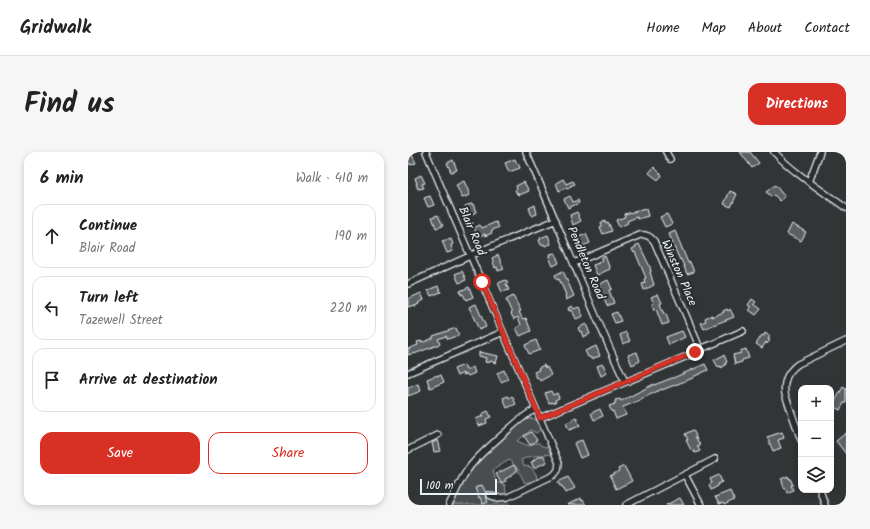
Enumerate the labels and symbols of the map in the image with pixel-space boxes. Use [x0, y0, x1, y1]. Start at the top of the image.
street label: Blair Road [453, 203, 491, 260]
street label: Pendleton Road [562, 223, 610, 304]
street label: Winston Place [656, 237, 702, 310]
route start [473, 273, 491, 291]
route end [686, 343, 704, 361]
scale bar [420, 477, 497, 496]

